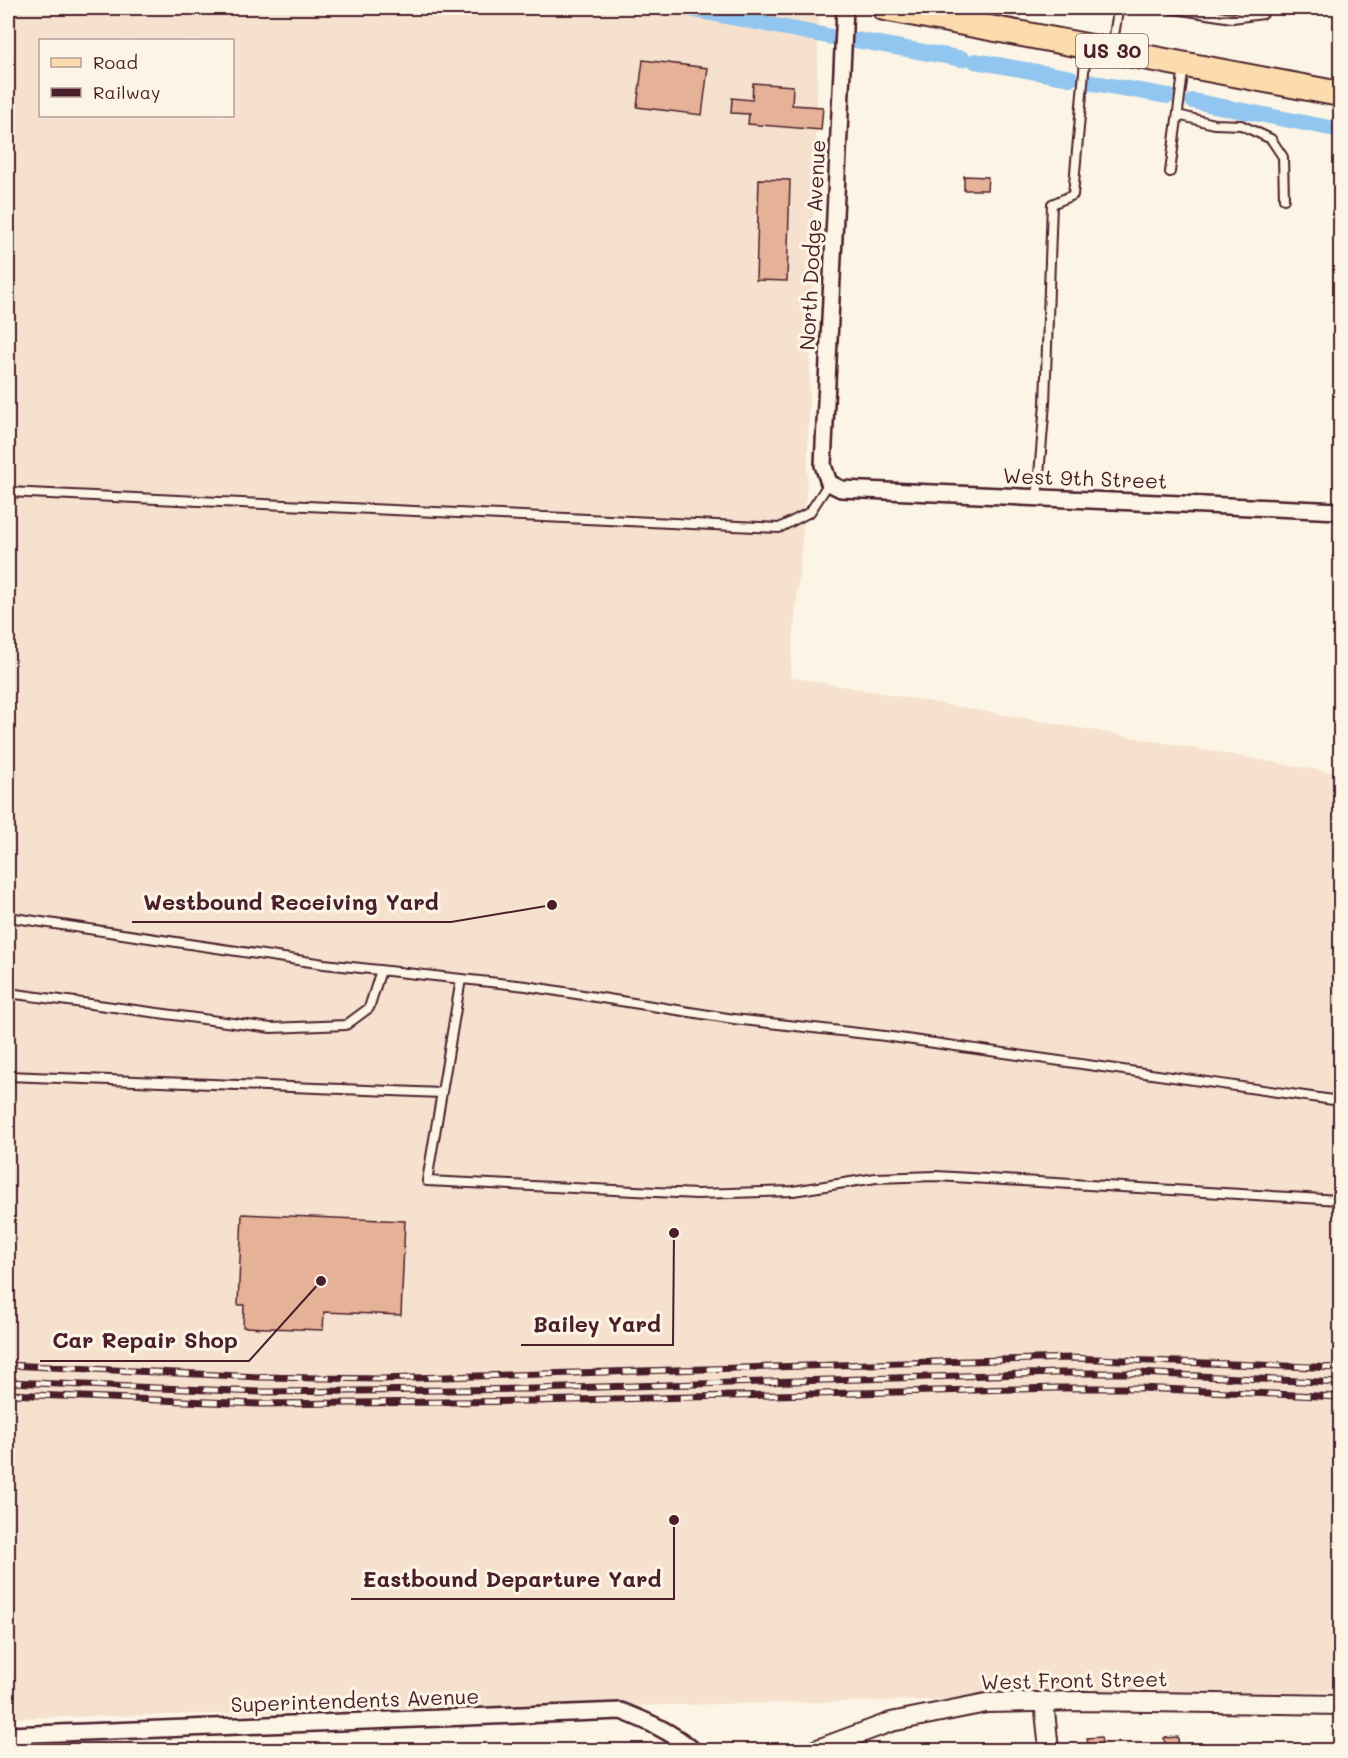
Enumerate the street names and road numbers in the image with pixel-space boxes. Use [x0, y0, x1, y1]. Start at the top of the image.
road number: US 30 [1076, 34, 1148, 68]
street label: North Dodge Avenue [792, 139, 831, 351]
street label: West 9th Street [1002, 461, 1168, 494]
street label: West Front Street [980, 1664, 1168, 1695]
street label: Superintendents Avenue [230, 1682, 480, 1717]

